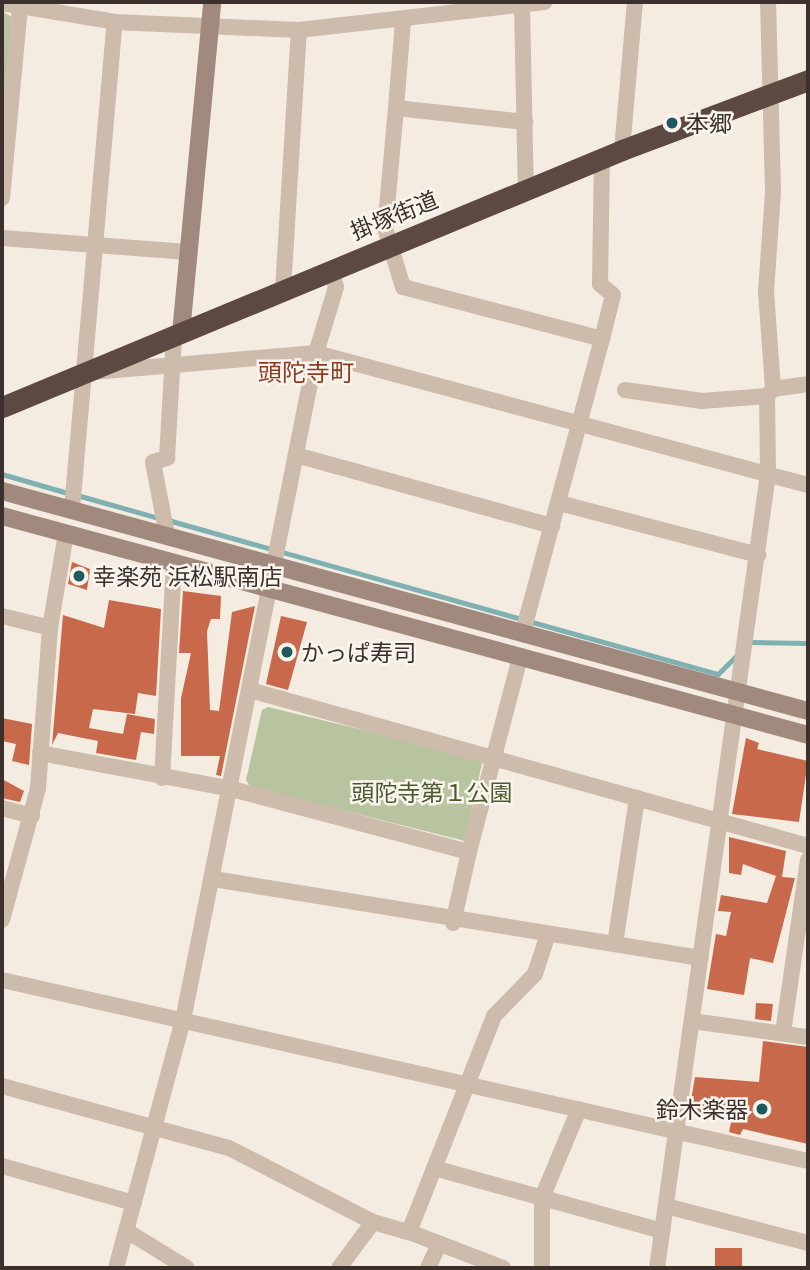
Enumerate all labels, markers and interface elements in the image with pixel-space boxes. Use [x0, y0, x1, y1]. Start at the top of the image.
place label: 本郷 [686, 109, 732, 137]
marker: 本郷 [664, 115, 680, 131]
street label: 掛塚街道 [346, 185, 442, 245]
district label: 頭陀寺町 [258, 358, 354, 386]
place label: 幸楽苑 浜松駅南店 [93, 562, 282, 590]
marker: 幸楽苑 浜松駅南店 [71, 568, 87, 584]
place label: かっぱ寿司 [301, 638, 416, 666]
marker: かっぱ寿司 [279, 644, 295, 660]
park label: 頭陀寺第１公園 [352, 778, 512, 806]
place label: 鈴木楽器 [656, 1095, 748, 1123]
marker: 鈴木楽器 [754, 1101, 770, 1117]

